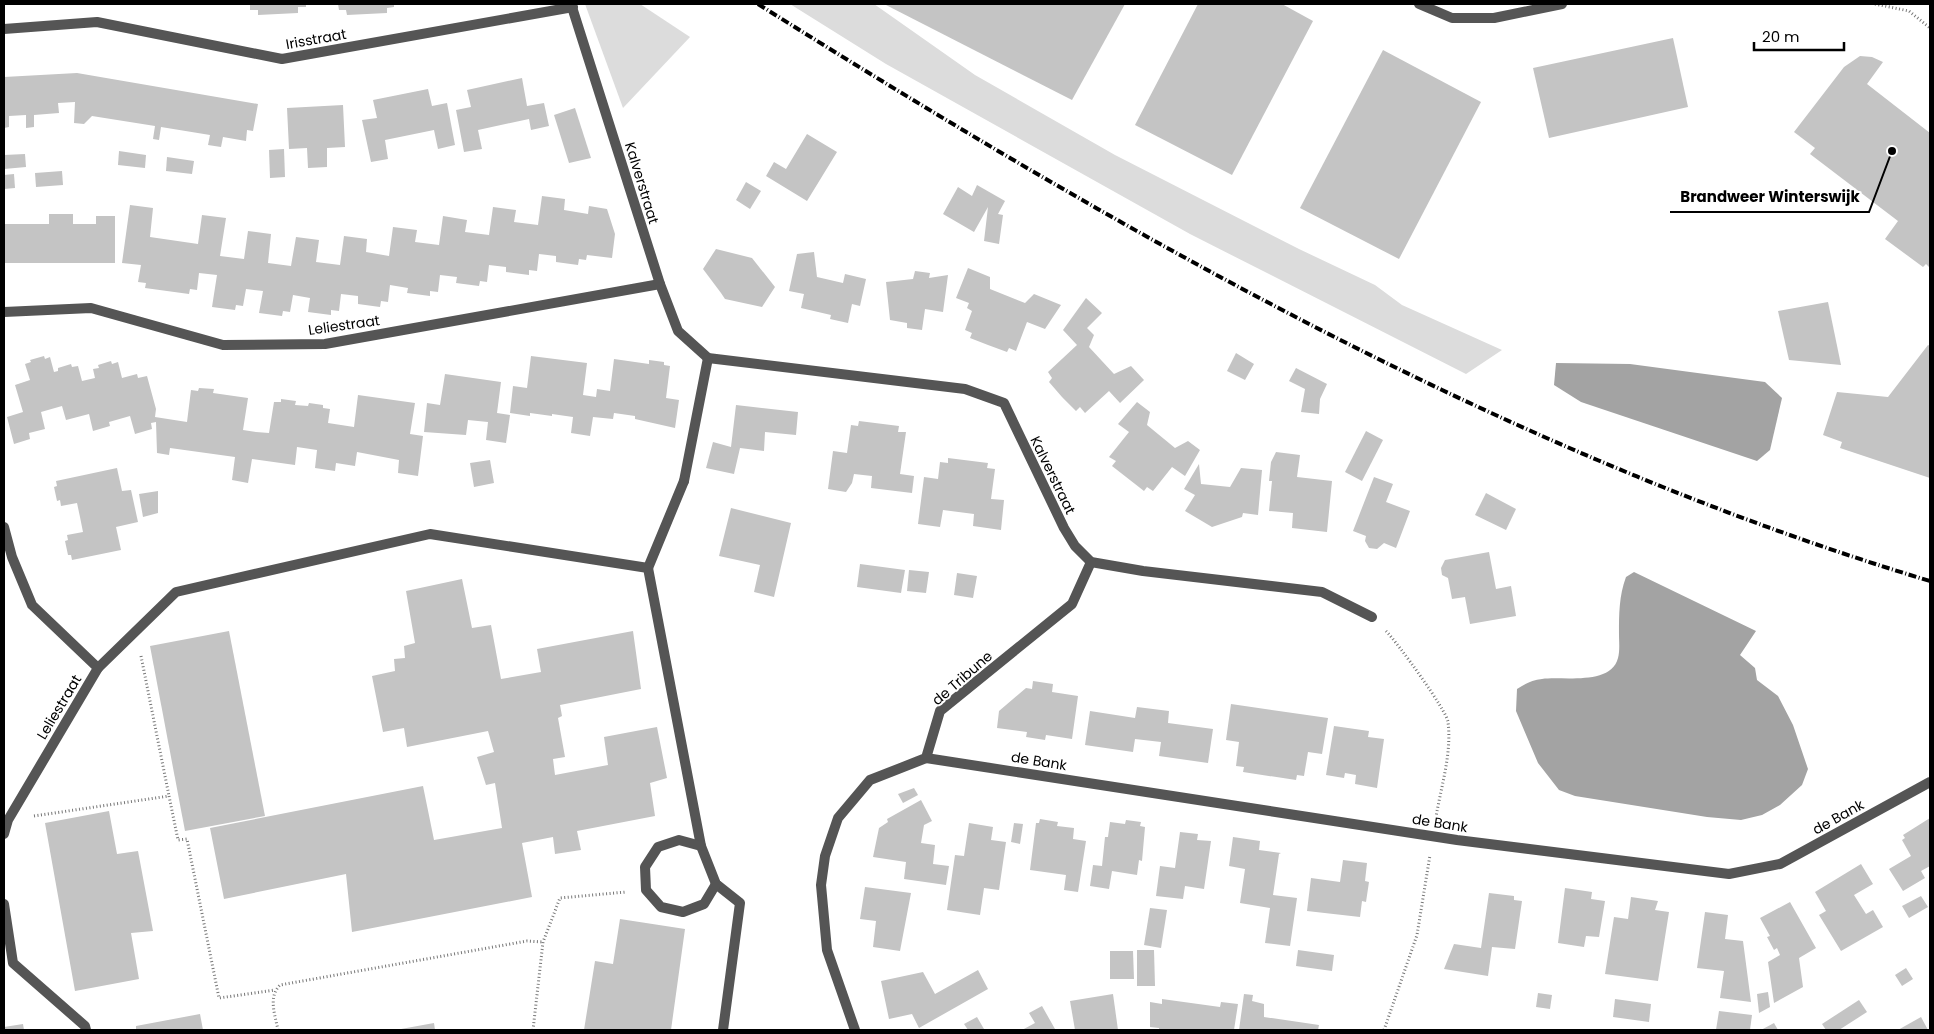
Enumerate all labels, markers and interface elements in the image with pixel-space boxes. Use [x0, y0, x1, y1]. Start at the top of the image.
scale bar [1754, 20, 1844, 52]
street label: Irisstraat [284, 24, 348, 54]
text: 20 m [1762, 26, 1800, 47]
street label: Kalverstraat [620, 140, 664, 226]
callout: Brandweer Winterswijk [1670, 182, 1869, 212]
text: Brandweer Winterswijk [1680, 186, 1860, 207]
street label: Leliestraat [307, 310, 381, 340]
street label: Kalverstraat [1025, 433, 1081, 517]
street label: de Tribune [927, 646, 997, 710]
street label: Leliestraat [32, 671, 86, 743]
street label: de Bank [1010, 747, 1069, 775]
street label: de Bank [1809, 794, 1868, 839]
street label: de Bank [1411, 809, 1470, 837]

